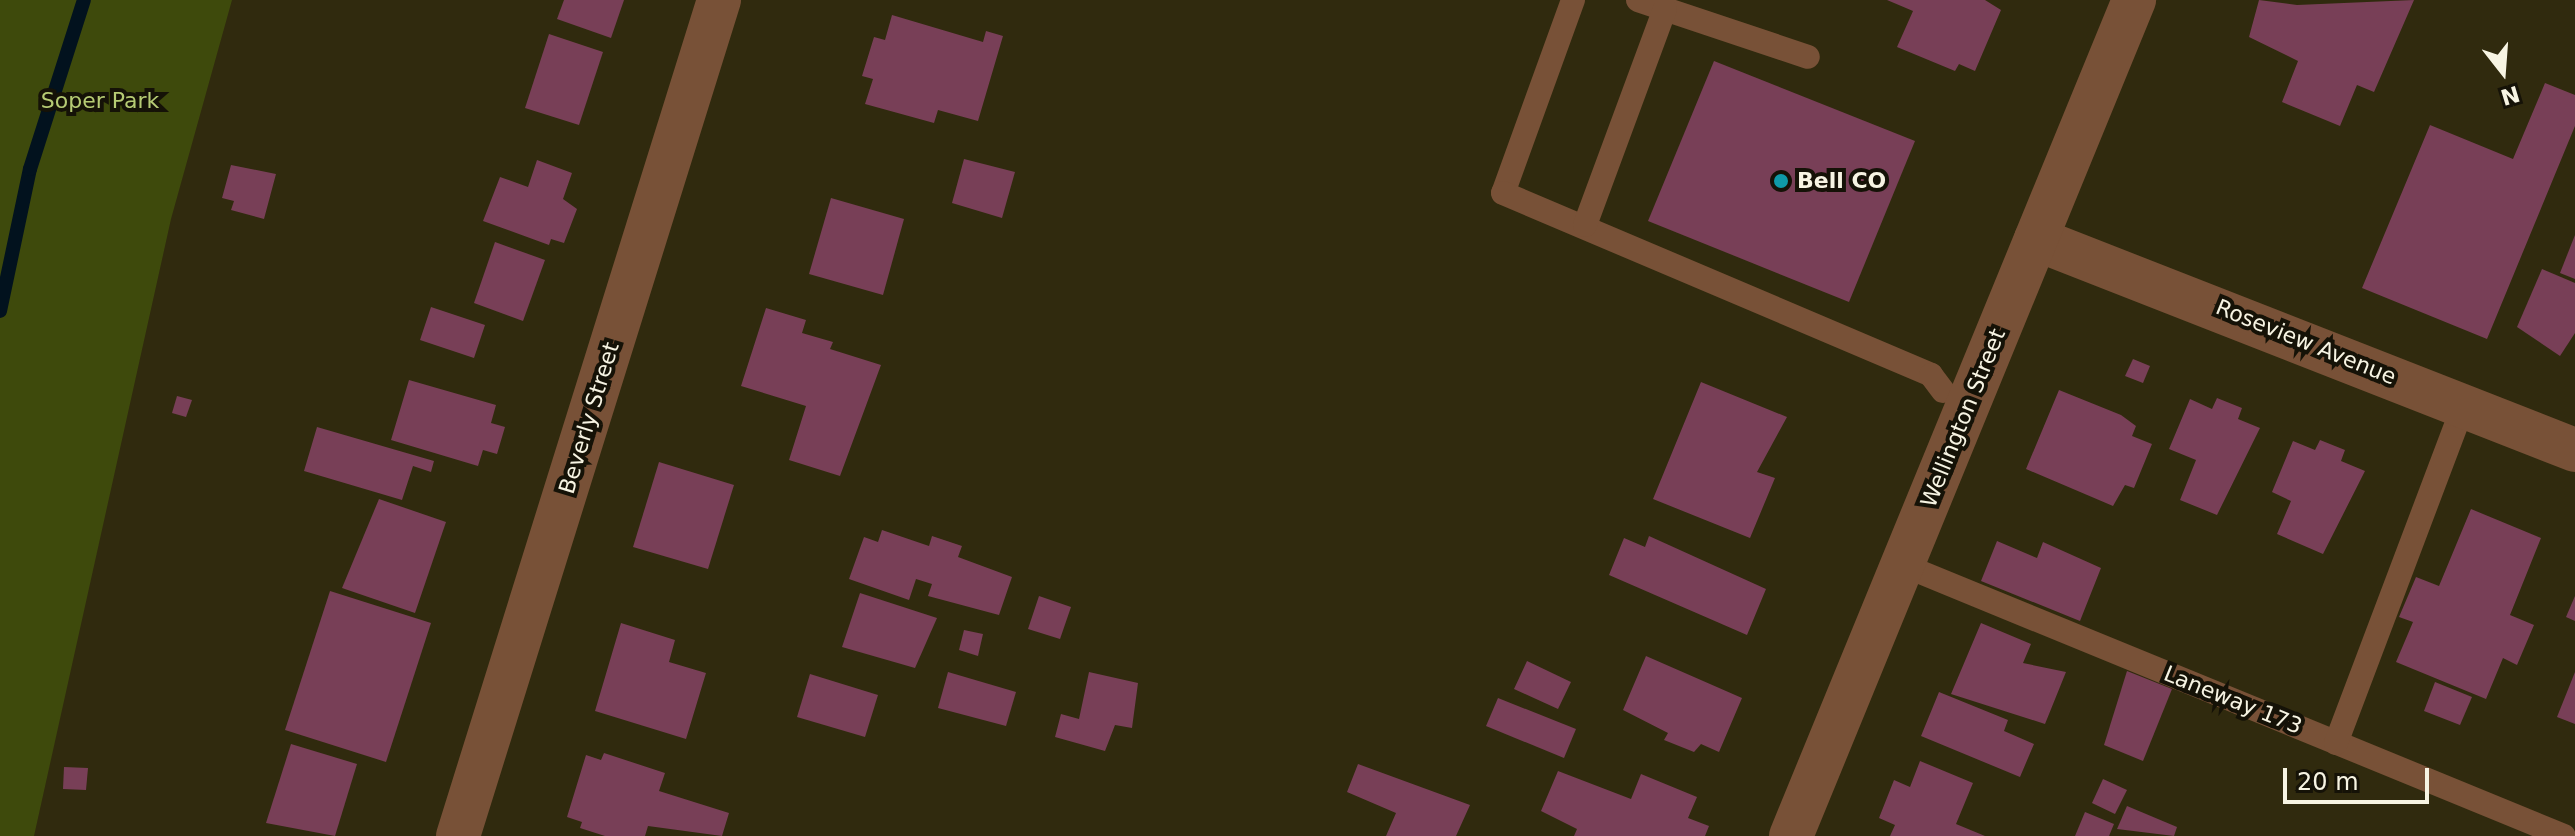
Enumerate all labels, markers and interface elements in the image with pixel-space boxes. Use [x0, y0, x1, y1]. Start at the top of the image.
north arrow [2463, 32, 2543, 112]
text: N [2498, 81, 2523, 110]
park label: Soper Park [41, 88, 159, 114]
place label: Bell CO [1797, 168, 1886, 194]
marker: Bell CO [1772, 172, 1790, 190]
street label: Roseview Avenue [2212, 294, 2400, 390]
street label: Wellington Street [1915, 325, 2011, 511]
street label: Beverly Street [553, 339, 625, 497]
street label: Laneway 173 [2160, 660, 2306, 740]
scale bar [2287, 752, 2433, 802]
text: 20 m [2297, 768, 2359, 796]

